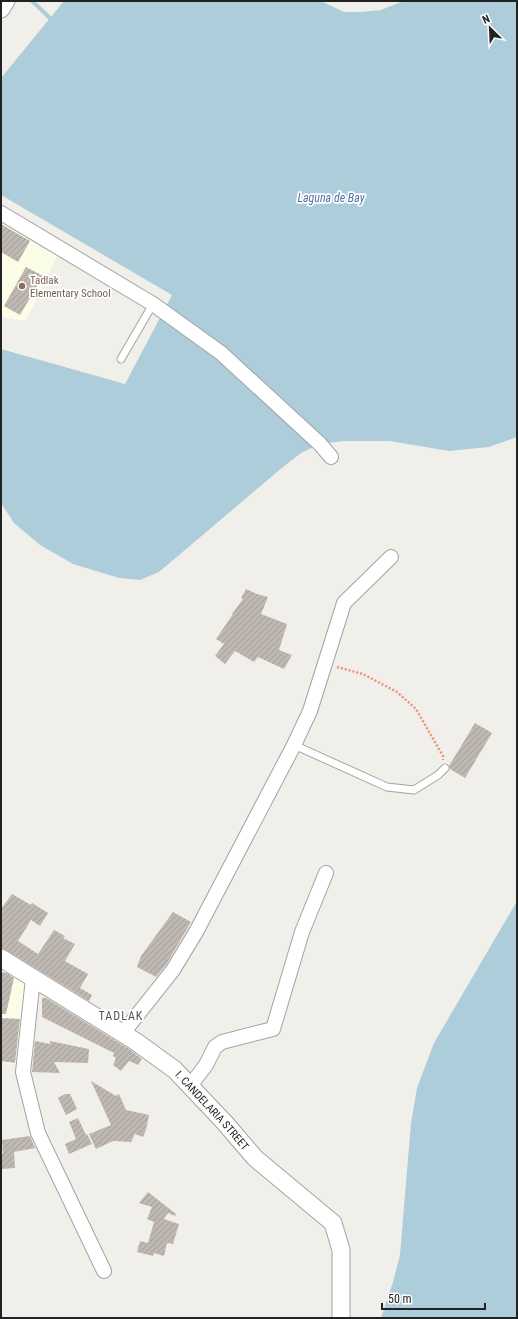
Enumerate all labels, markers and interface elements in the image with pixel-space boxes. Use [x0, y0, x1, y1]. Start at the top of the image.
north arrow [470, 8, 510, 48]
text: N [480, 12, 492, 27]
water label: Laguna de Bay [297, 191, 366, 205]
place label: Tadlak Elementary School [30, 274, 111, 300]
marker: Tadlak Elementary School [17, 281, 27, 291]
district label: TADLAK [99, 1009, 143, 1023]
street label: I. CANDELARIA STREET [173, 1068, 252, 1153]
scale bar [382, 1285, 485, 1311]
text: 50 m [388, 1292, 412, 1306]

